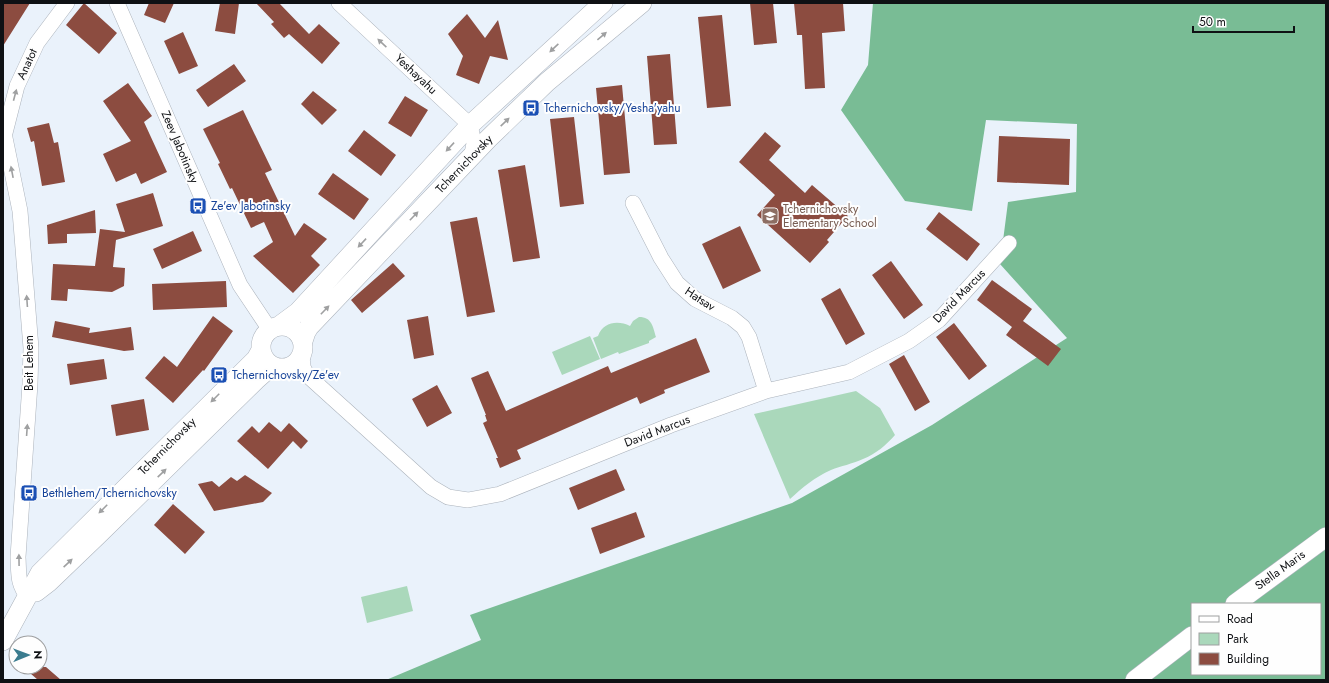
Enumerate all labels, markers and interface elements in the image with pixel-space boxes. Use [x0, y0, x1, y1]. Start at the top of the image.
scale bar [1193, 8, 1294, 34]
text: 50 m [1199, 13, 1226, 31]
one-way arrow [596, 31, 607, 40]
one-way arrow [377, 38, 387, 48]
one-way arrow [549, 44, 559, 53]
street label: Anatot [12, 45, 42, 82]
street label: Yeshayahu [391, 50, 441, 98]
one-way arrow [12, 89, 18, 101]
bus stop icon: Tchernichovsky/Yesha'yahu [521, 98, 541, 118]
place label: Tchernichovsky/Yesha'yahu [544, 99, 681, 117]
street label: Zeev Jabotinsky [157, 108, 204, 187]
one-way arrow [500, 118, 510, 127]
street label: Tchernichovsky [431, 130, 497, 197]
one-way arrow [445, 142, 454, 153]
one-way arrow [9, 165, 15, 178]
bus stop icon: Ze'ev Jabotinsky [188, 196, 208, 216]
place label: Ze'ev Jabotinsky [211, 197, 291, 215]
place label: Tchernichovsky Elementary School [783, 200, 877, 232]
school or university icon: Tchernichovsky Elementary School [760, 206, 780, 226]
one-way arrow [410, 211, 419, 221]
one-way arrow [357, 238, 366, 248]
street label: David Marcus [929, 265, 990, 327]
street label: Hatsav [681, 282, 719, 316]
one-way arrow [23, 295, 30, 307]
one-way arrow [320, 305, 329, 315]
street label: Beit Lehem [20, 335, 38, 391]
bus stop icon: Tchernichovsky/Ze'ev [209, 365, 229, 385]
place label: Tchernichovsky/Ze'ev [232, 366, 340, 384]
one-way arrow [210, 393, 220, 403]
street label: David Marcus [622, 410, 693, 452]
street label: Tchernichovsky [134, 412, 201, 479]
one-way arrow [24, 424, 31, 436]
one-way arrow [157, 468, 167, 477]
bus stop icon: Bethlehem/Tchernichovsky [19, 483, 39, 503]
place label: Bethlehem/Tchernichovsky [42, 484, 178, 502]
one-way arrow [98, 504, 108, 514]
street label: Stella Maris [1251, 546, 1309, 594]
one-way arrow [16, 553, 22, 566]
one-way arrow [64, 559, 73, 568]
legend [1191, 603, 1321, 675]
text: Road [1227, 610, 1253, 628]
text: Park [1227, 630, 1249, 648]
north arrow [8, 635, 48, 675]
text: N [30, 650, 46, 659]
text: Building [1227, 650, 1269, 668]

